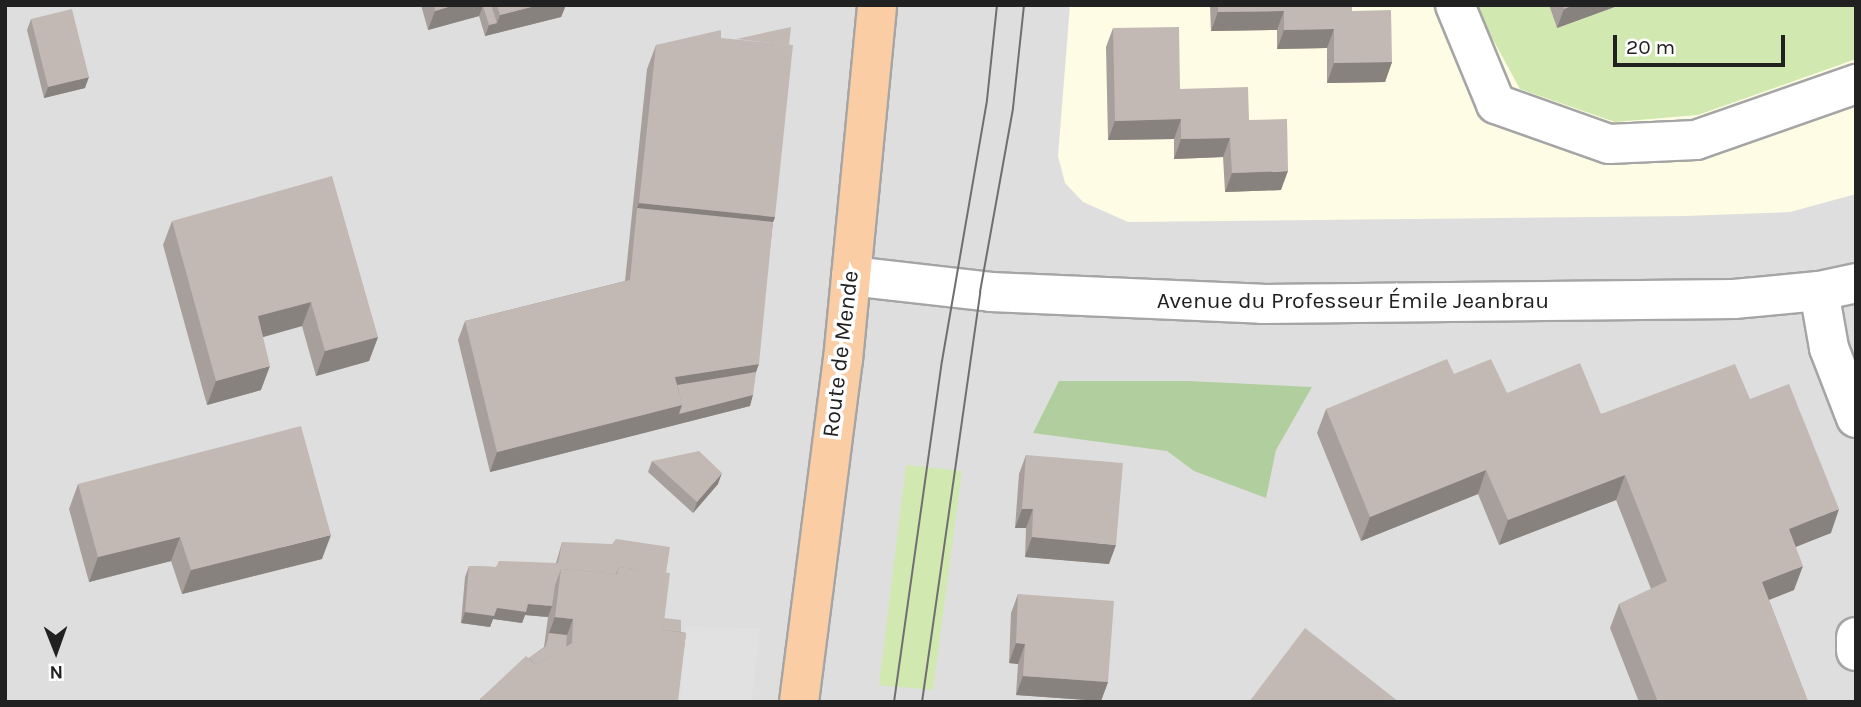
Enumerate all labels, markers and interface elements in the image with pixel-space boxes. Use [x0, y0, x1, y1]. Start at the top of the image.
scale bar [1616, 21, 1787, 65]
text: 20 m [1626, 35, 1675, 59]
street label: Route de Mende [817, 269, 865, 439]
street label: Avenue du Professeur Émile Jeanbrau [1157, 287, 1549, 315]
north arrow [21, 616, 91, 686]
text: N [49, 661, 63, 683]

